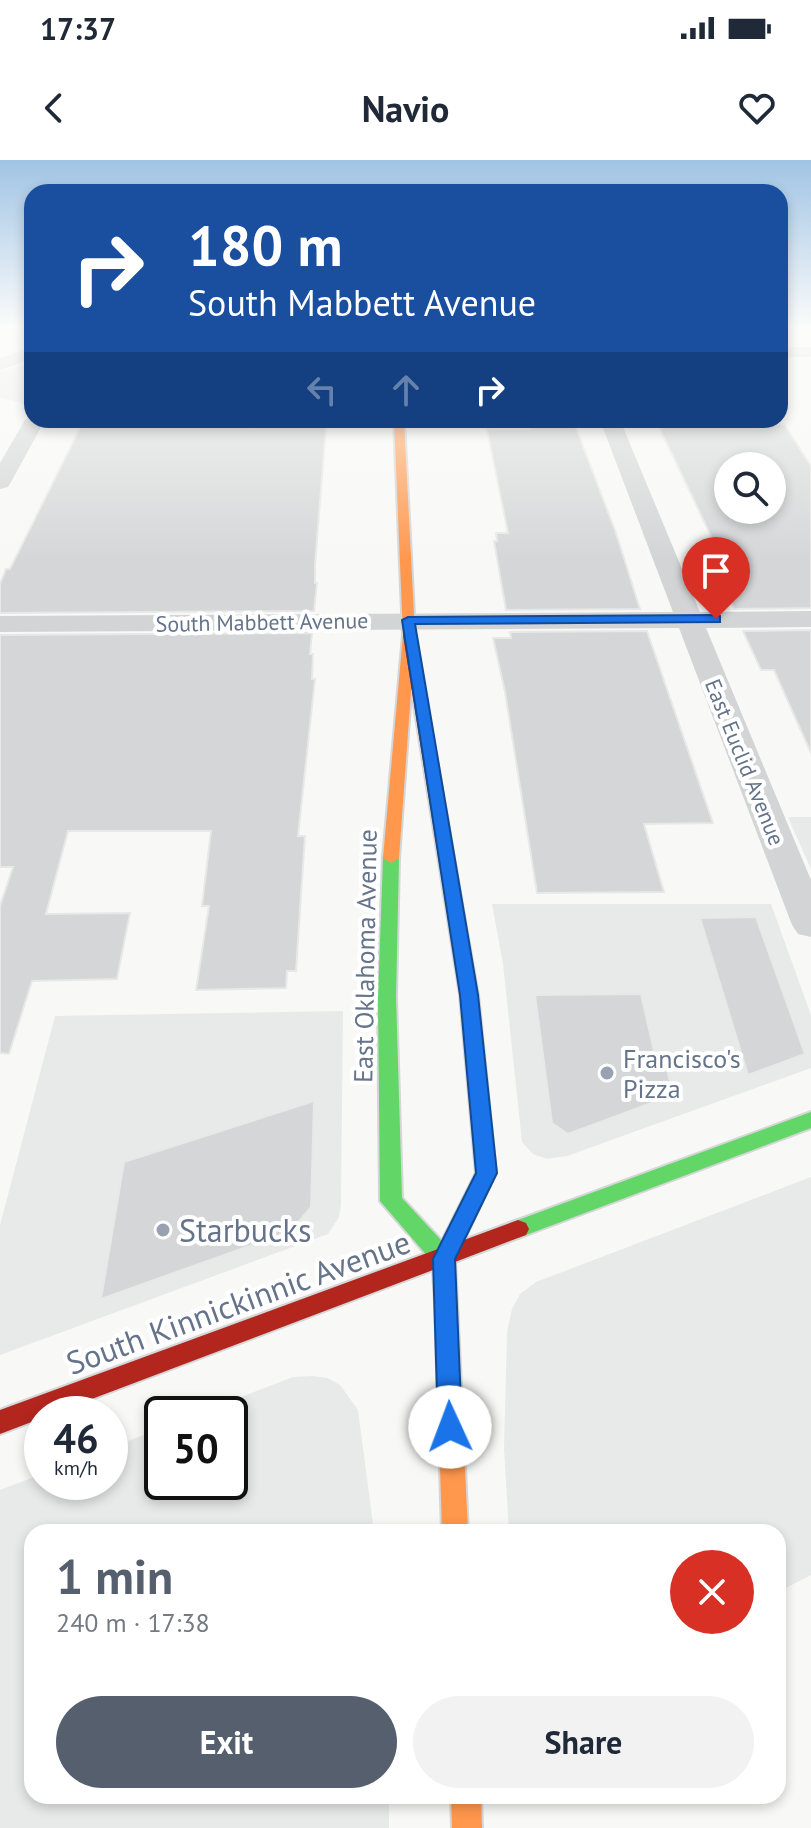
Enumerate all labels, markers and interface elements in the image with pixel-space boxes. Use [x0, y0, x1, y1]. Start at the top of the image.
text: 17:37 [40, 9, 116, 48]
text: Navio [362, 85, 449, 132]
icon: back [32, 86, 76, 130]
icon: heart [735, 86, 779, 130]
text: 180 m [188, 209, 343, 281]
icon: right [56, 216, 160, 320]
text: South Mabbett Avenue [188, 279, 536, 326]
icon: left [300, 368, 344, 412]
icon: ahead [384, 368, 428, 412]
icon: right [468, 368, 512, 412]
map controls [714, 452, 786, 524]
button: search [714, 452, 786, 524]
pin [682, 537, 750, 619]
icon: arrive [694, 549, 738, 593]
street label: South Mabbett Avenue [155, 606, 369, 638]
street label: East Euclid Avenue [699, 675, 791, 849]
street label: East Oklahoma Avenue [346, 829, 384, 1083]
place label: Francisco's Pizza [623, 1042, 741, 1105]
marker: Francisco's Pizza [598, 1064, 616, 1082]
place label: Starbucks [179, 1209, 311, 1251]
street label: South Kinnickinnic Avenue [60, 1220, 416, 1384]
marker: Starbucks [154, 1221, 172, 1239]
position arrow [408, 1385, 492, 1469]
speed limit sign: 50 [144, 1396, 248, 1500]
text: 46 [53, 1412, 99, 1464]
text: km/h [54, 1455, 98, 1481]
text: 1 min [56, 1545, 173, 1607]
button: close [670, 1550, 754, 1634]
text: 240 m · 17:38 [56, 1606, 210, 1639]
button: Exit [56, 1696, 397, 1788]
button: Share [413, 1696, 754, 1788]

